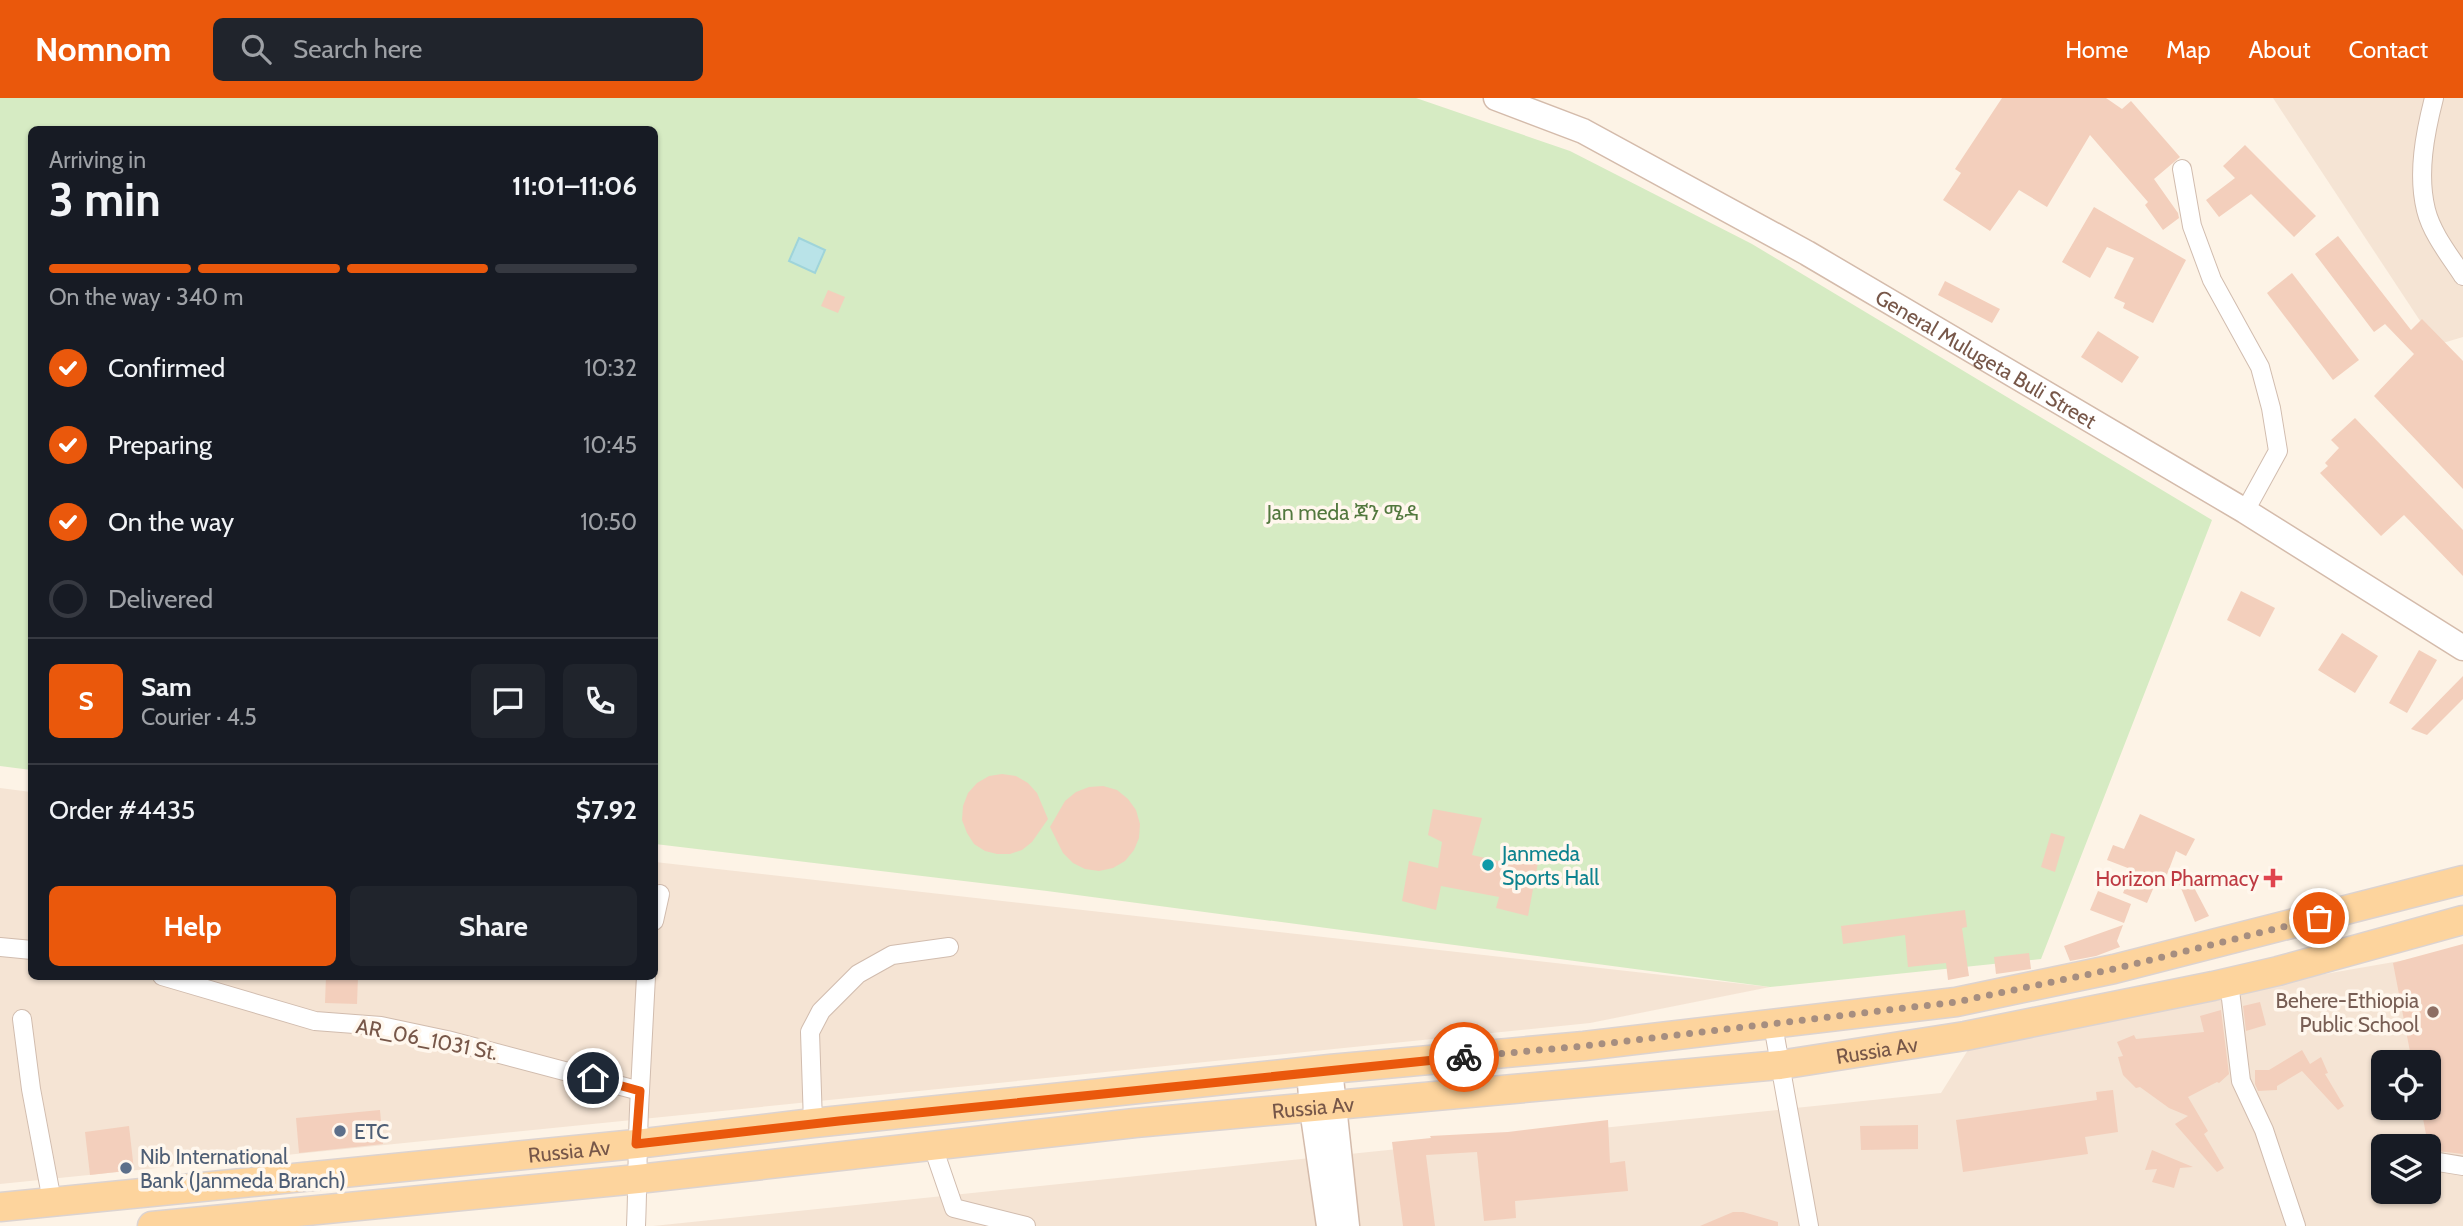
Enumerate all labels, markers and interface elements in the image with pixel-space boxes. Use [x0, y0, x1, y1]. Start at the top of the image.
search box [213, 18, 703, 81]
text: Nomnom [35, 29, 171, 69]
icon: search [237, 30, 275, 68]
text: Search here [293, 33, 422, 65]
text: Home [2065, 35, 2128, 64]
text: Map [2166, 35, 2211, 64]
text: About [2249, 35, 2311, 64]
text: Contact [2349, 35, 2428, 64]
text: Arriving in [49, 146, 146, 174]
text: 11:01–11:06 [512, 170, 637, 202]
text: 3 min [49, 172, 161, 228]
text: On the way · 340 m [49, 283, 244, 311]
street label: General Mulugeta Buli Street [1871, 284, 2101, 433]
icon: check [49, 349, 87, 387]
text: Confirmed [108, 352, 225, 384]
text: 10:32 [584, 354, 637, 382]
icon: check [49, 426, 87, 464]
text: Preparing [108, 429, 212, 461]
text: 10:45 [583, 431, 637, 459]
park label: Jan meda ጃን ሜዳ [1266, 500, 1419, 525]
icon: check [49, 503, 87, 541]
text: On the way [108, 506, 234, 538]
text: 10:50 [580, 508, 637, 536]
text: Delivered [108, 583, 213, 615]
button: chat [471, 664, 545, 738]
button: phone [563, 664, 637, 738]
text: Sam [141, 671, 192, 703]
text: S [78, 685, 94, 717]
text: Courier · 4.5 [141, 703, 257, 731]
text: Order #4435 [49, 794, 195, 826]
text: $7.92 [576, 794, 637, 826]
place label: Janmeda Sports Hall [1501, 841, 1599, 890]
marker: Janmeda Sports Hall [1480, 857, 1496, 873]
place label: Horizon Pharmacy [2096, 866, 2259, 891]
marker: Horizon Pharmacy [2265, 870, 2281, 886]
button: Help [49, 886, 336, 966]
button: Share [350, 886, 637, 966]
pin [2289, 888, 2349, 948]
icon: bag [2300, 899, 2338, 937]
place label: Behere-Ethiopia Public School [2276, 988, 2419, 1037]
marker: Behere-Ethiopia Public School [2425, 1004, 2441, 1020]
street label: AR_06_1031 St. [354, 1013, 500, 1065]
courier [1429, 1022, 1499, 1092]
street label: Russia Av [1834, 1031, 1920, 1069]
icon: bike [1445, 1038, 1483, 1076]
pin [563, 1048, 623, 1108]
map controls [2371, 1050, 2441, 1204]
button: locate [2371, 1050, 2441, 1120]
icon: home [574, 1059, 612, 1097]
street label: Russia Av [1271, 1091, 1356, 1123]
place label: ETC [354, 1119, 389, 1144]
marker: ETC [332, 1123, 348, 1139]
street label: Russia Av [527, 1134, 612, 1167]
button: layers [2371, 1134, 2441, 1204]
place label: Nib International Bank (Janmeda Branch) [140, 1144, 346, 1193]
marker: Nib International Bank (Janmeda Branch) [118, 1160, 134, 1176]

